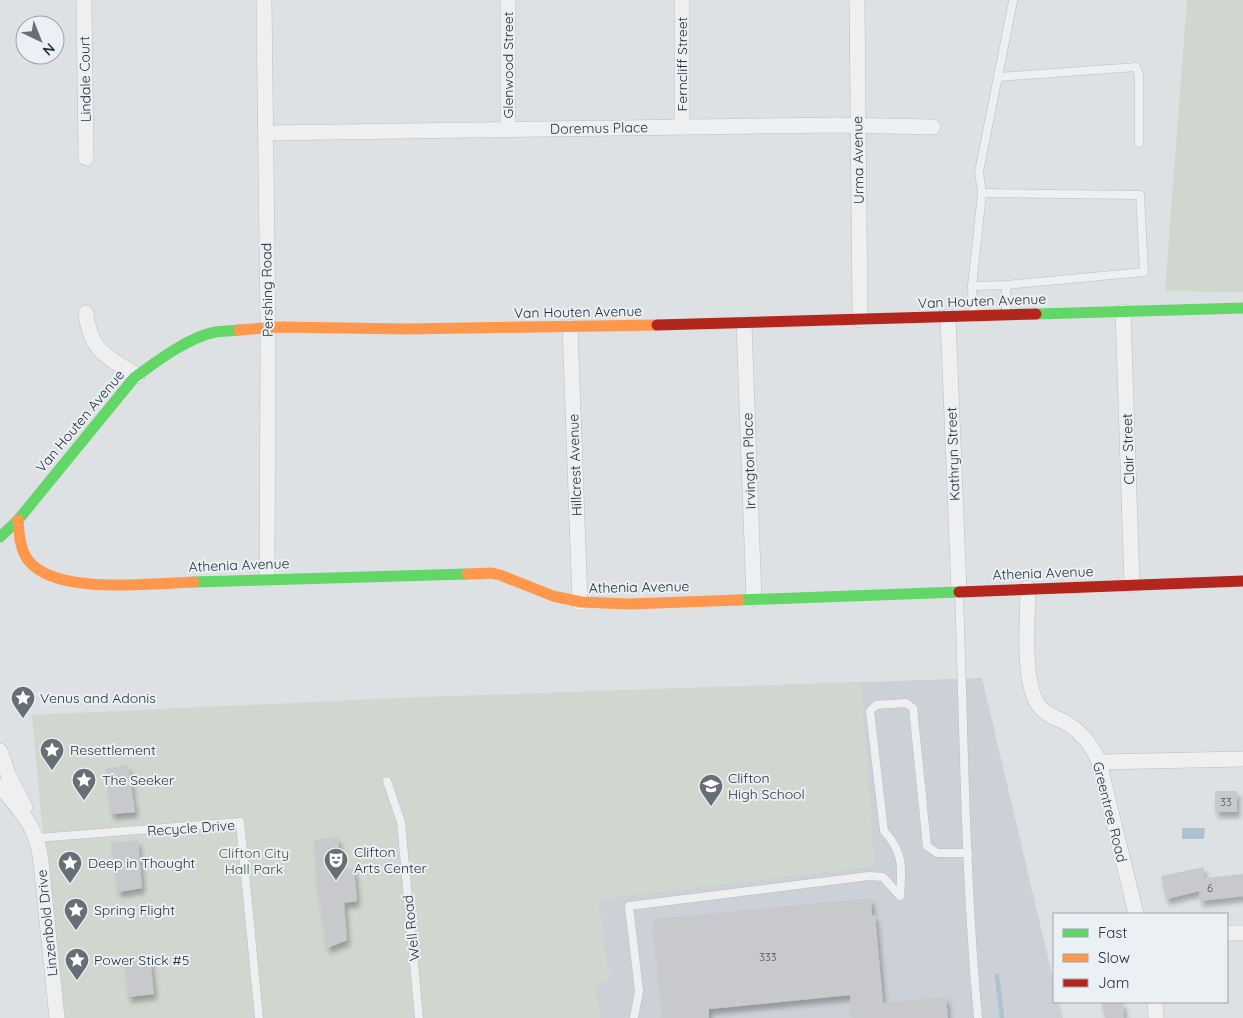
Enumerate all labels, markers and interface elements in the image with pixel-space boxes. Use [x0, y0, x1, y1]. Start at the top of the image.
street label: Glenwood Street [499, 11, 517, 118]
north arrow [15, 15, 65, 65]
street label: Ferncliff Street [673, 16, 691, 111]
street label: Lindale Court [75, 36, 95, 122]
text: N [39, 39, 59, 60]
street label: Urma Avenue [848, 116, 868, 204]
street label: Doremus Place [550, 118, 648, 138]
street label: Pershing Road [257, 243, 277, 337]
street label: Van Houten Avenue [918, 290, 1047, 312]
street label: Van Houten Avenue [514, 302, 642, 322]
street label: Van Houten Avenue [32, 366, 128, 476]
street label: Kathryn Street [942, 406, 964, 501]
street label: Irvington Place [738, 412, 760, 510]
street label: Hillcrest Avenue [564, 413, 586, 517]
street label: Clair Street [1118, 413, 1138, 485]
street label: Athenia Avenue [188, 554, 290, 576]
street label: Athenia Avenue [992, 562, 1094, 584]
street label: Athenia Avenue [588, 577, 690, 597]
place icon: Venus and Adonis [10, 685, 36, 719]
place label: Venus and Adonis [40, 689, 156, 707]
place icon: Resettlement [39, 737, 65, 771]
place label: Resettlement [70, 741, 156, 759]
street label: Greentree Road [1089, 760, 1131, 864]
place icon: The Seeker [71, 767, 97, 801]
place label: Clifton High School [728, 769, 805, 803]
place label: The Seeker [102, 771, 175, 789]
school or university icon: Clifton High School [698, 773, 724, 807]
house number: 33 [1220, 795, 1232, 809]
street label: Recycle Drive [146, 816, 236, 840]
place label: Clifton Arts Center [354, 843, 428, 877]
park label: Clifton City Hall Park [219, 844, 289, 878]
theatre icon: Clifton Arts Center [323, 847, 349, 881]
place icon: Deep in Thought [57, 850, 83, 884]
place label: Deep in Thought [88, 854, 196, 872]
street label: Linzenbold Drive [32, 869, 62, 977]
house number: 6 [1207, 881, 1213, 895]
street label: Well Road [399, 894, 423, 962]
place icon: Spring Flight [63, 897, 89, 931]
place label: Spring Flight [94, 901, 175, 919]
legend [1053, 913, 1228, 1003]
text: Fast [1098, 923, 1127, 942]
place icon: Power Stick #5 [64, 947, 90, 981]
text: Slow [1098, 948, 1130, 967]
house number: 333 [759, 950, 777, 964]
place label: Power Stick #5 [94, 951, 189, 969]
text: Jam [1098, 973, 1129, 992]

